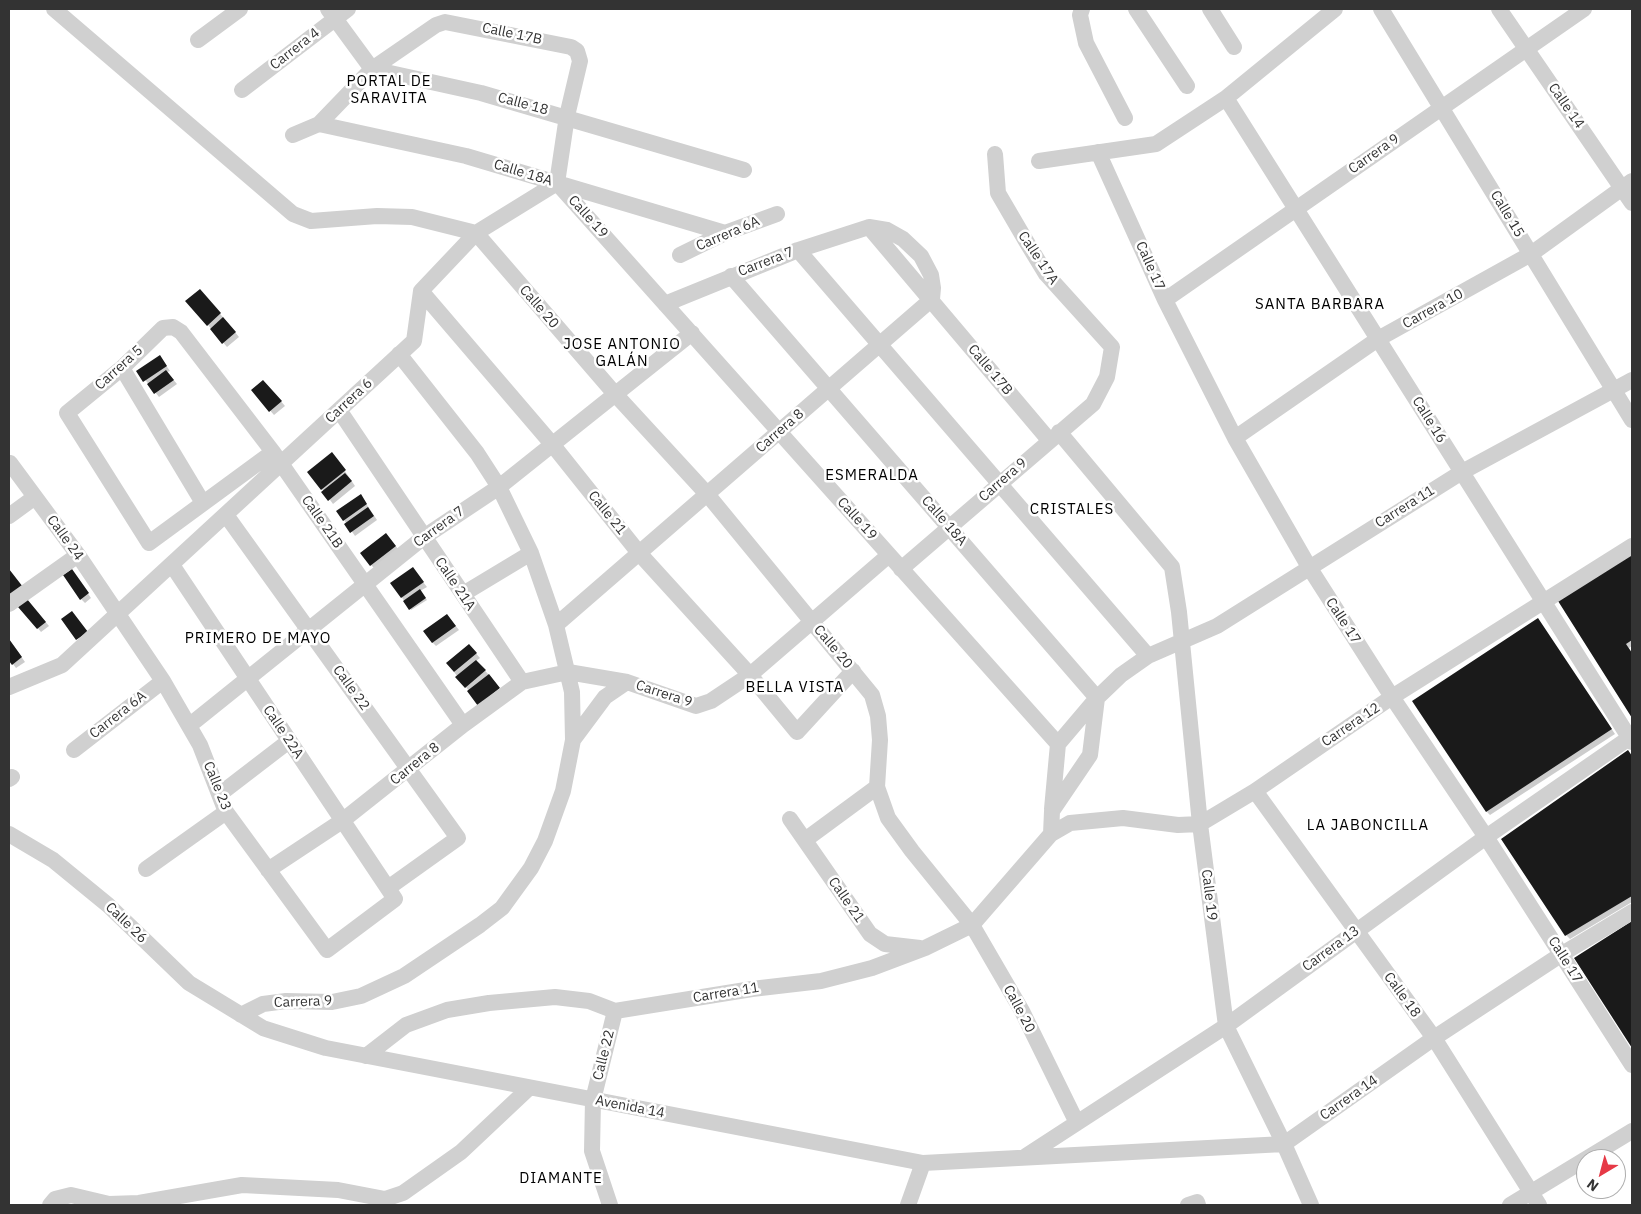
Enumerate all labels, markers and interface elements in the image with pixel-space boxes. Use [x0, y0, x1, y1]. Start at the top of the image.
street label: Calle 17B [481, 19, 543, 49]
street label: Carrera 4 [267, 24, 323, 74]
district label: PORTAL DE SARAVITA [345, 73, 433, 108]
street label: Calle 14 [1544, 80, 1588, 132]
street label: Calle 18 [496, 89, 550, 119]
street label: Carrera 9 [1345, 130, 1403, 178]
street label: Calle 18A [492, 156, 554, 190]
street label: Calle 15 [1487, 188, 1527, 240]
street label: Calle 19 [565, 192, 611, 242]
street label: Carrera 6A [694, 213, 762, 255]
street label: Calle 17A [1014, 228, 1062, 288]
street label: Calle 17 [1132, 239, 1168, 293]
street label: Carrera 7 [736, 244, 796, 280]
street label: Calle 20 [516, 282, 562, 332]
street label: Carrera 10 [1400, 285, 1466, 333]
district label: SANTA BARBARA [1253, 296, 1387, 314]
district label: JOSE ANTONIO GALÁN [562, 336, 682, 371]
street label: Calle 17B [964, 341, 1016, 399]
street label: Carrera 5 [92, 342, 146, 394]
street label: Carrera 6 [322, 375, 376, 427]
street label: Calle 16 [1408, 394, 1450, 446]
street label: Carrera 8 [752, 406, 808, 456]
street label: Carrera 9 [975, 455, 1031, 505]
district label: ESMERALDA [824, 467, 920, 485]
street label: Carrera 11 [1372, 482, 1438, 532]
street label: Calle 21 [584, 488, 630, 538]
street label: Calle 21B [298, 492, 346, 552]
street label: Calle 18A [918, 493, 970, 549]
street label: Calle 19 [834, 494, 880, 544]
district label: CRISTALES [1029, 501, 1115, 519]
street label: Carrera 7 [410, 503, 468, 551]
street label: Calle 24 [43, 512, 87, 564]
street label: Calle 21A [431, 554, 479, 614]
street label: Calle 17 [1322, 595, 1364, 647]
street label: Calle 20 [810, 622, 856, 672]
district label: PRIMERO DE MAYO [183, 630, 333, 648]
street label: Calle 22 [329, 662, 373, 714]
street label: Carrera 9 [634, 677, 694, 711]
district label: BELLA VISTA [744, 679, 846, 697]
street label: Carrera 6A [86, 688, 150, 742]
street label: Carrera 12 [1319, 699, 1383, 751]
street label: Calle 22A [259, 702, 307, 762]
street label: Carrera 8 [387, 739, 443, 789]
street label: Calle 23 [200, 759, 234, 813]
district label: LA JABONCILLA [1305, 817, 1431, 835]
street label: Calle 19 [1198, 868, 1220, 922]
street label: Calle 21 [824, 874, 868, 926]
street label: Calle 26 [102, 899, 150, 947]
street label: Carrera 13 [1299, 923, 1363, 975]
street label: Calle 17 [1544, 934, 1586, 986]
street label: Calle 18 [1380, 969, 1424, 1021]
street label: Carrera 11 [692, 979, 760, 1007]
street label: Calle 20 [999, 982, 1039, 1036]
street label: Carrera 9 [274, 993, 332, 1011]
street label: Calle 22 [590, 1028, 618, 1082]
street label: Carrera 14 [1317, 1072, 1381, 1124]
street label: Avenida 14 [594, 1092, 666, 1122]
north arrow [1576, 1149, 1626, 1199]
district label: DIAMANTE [518, 1170, 604, 1188]
text: N [1583, 1175, 1602, 1195]

